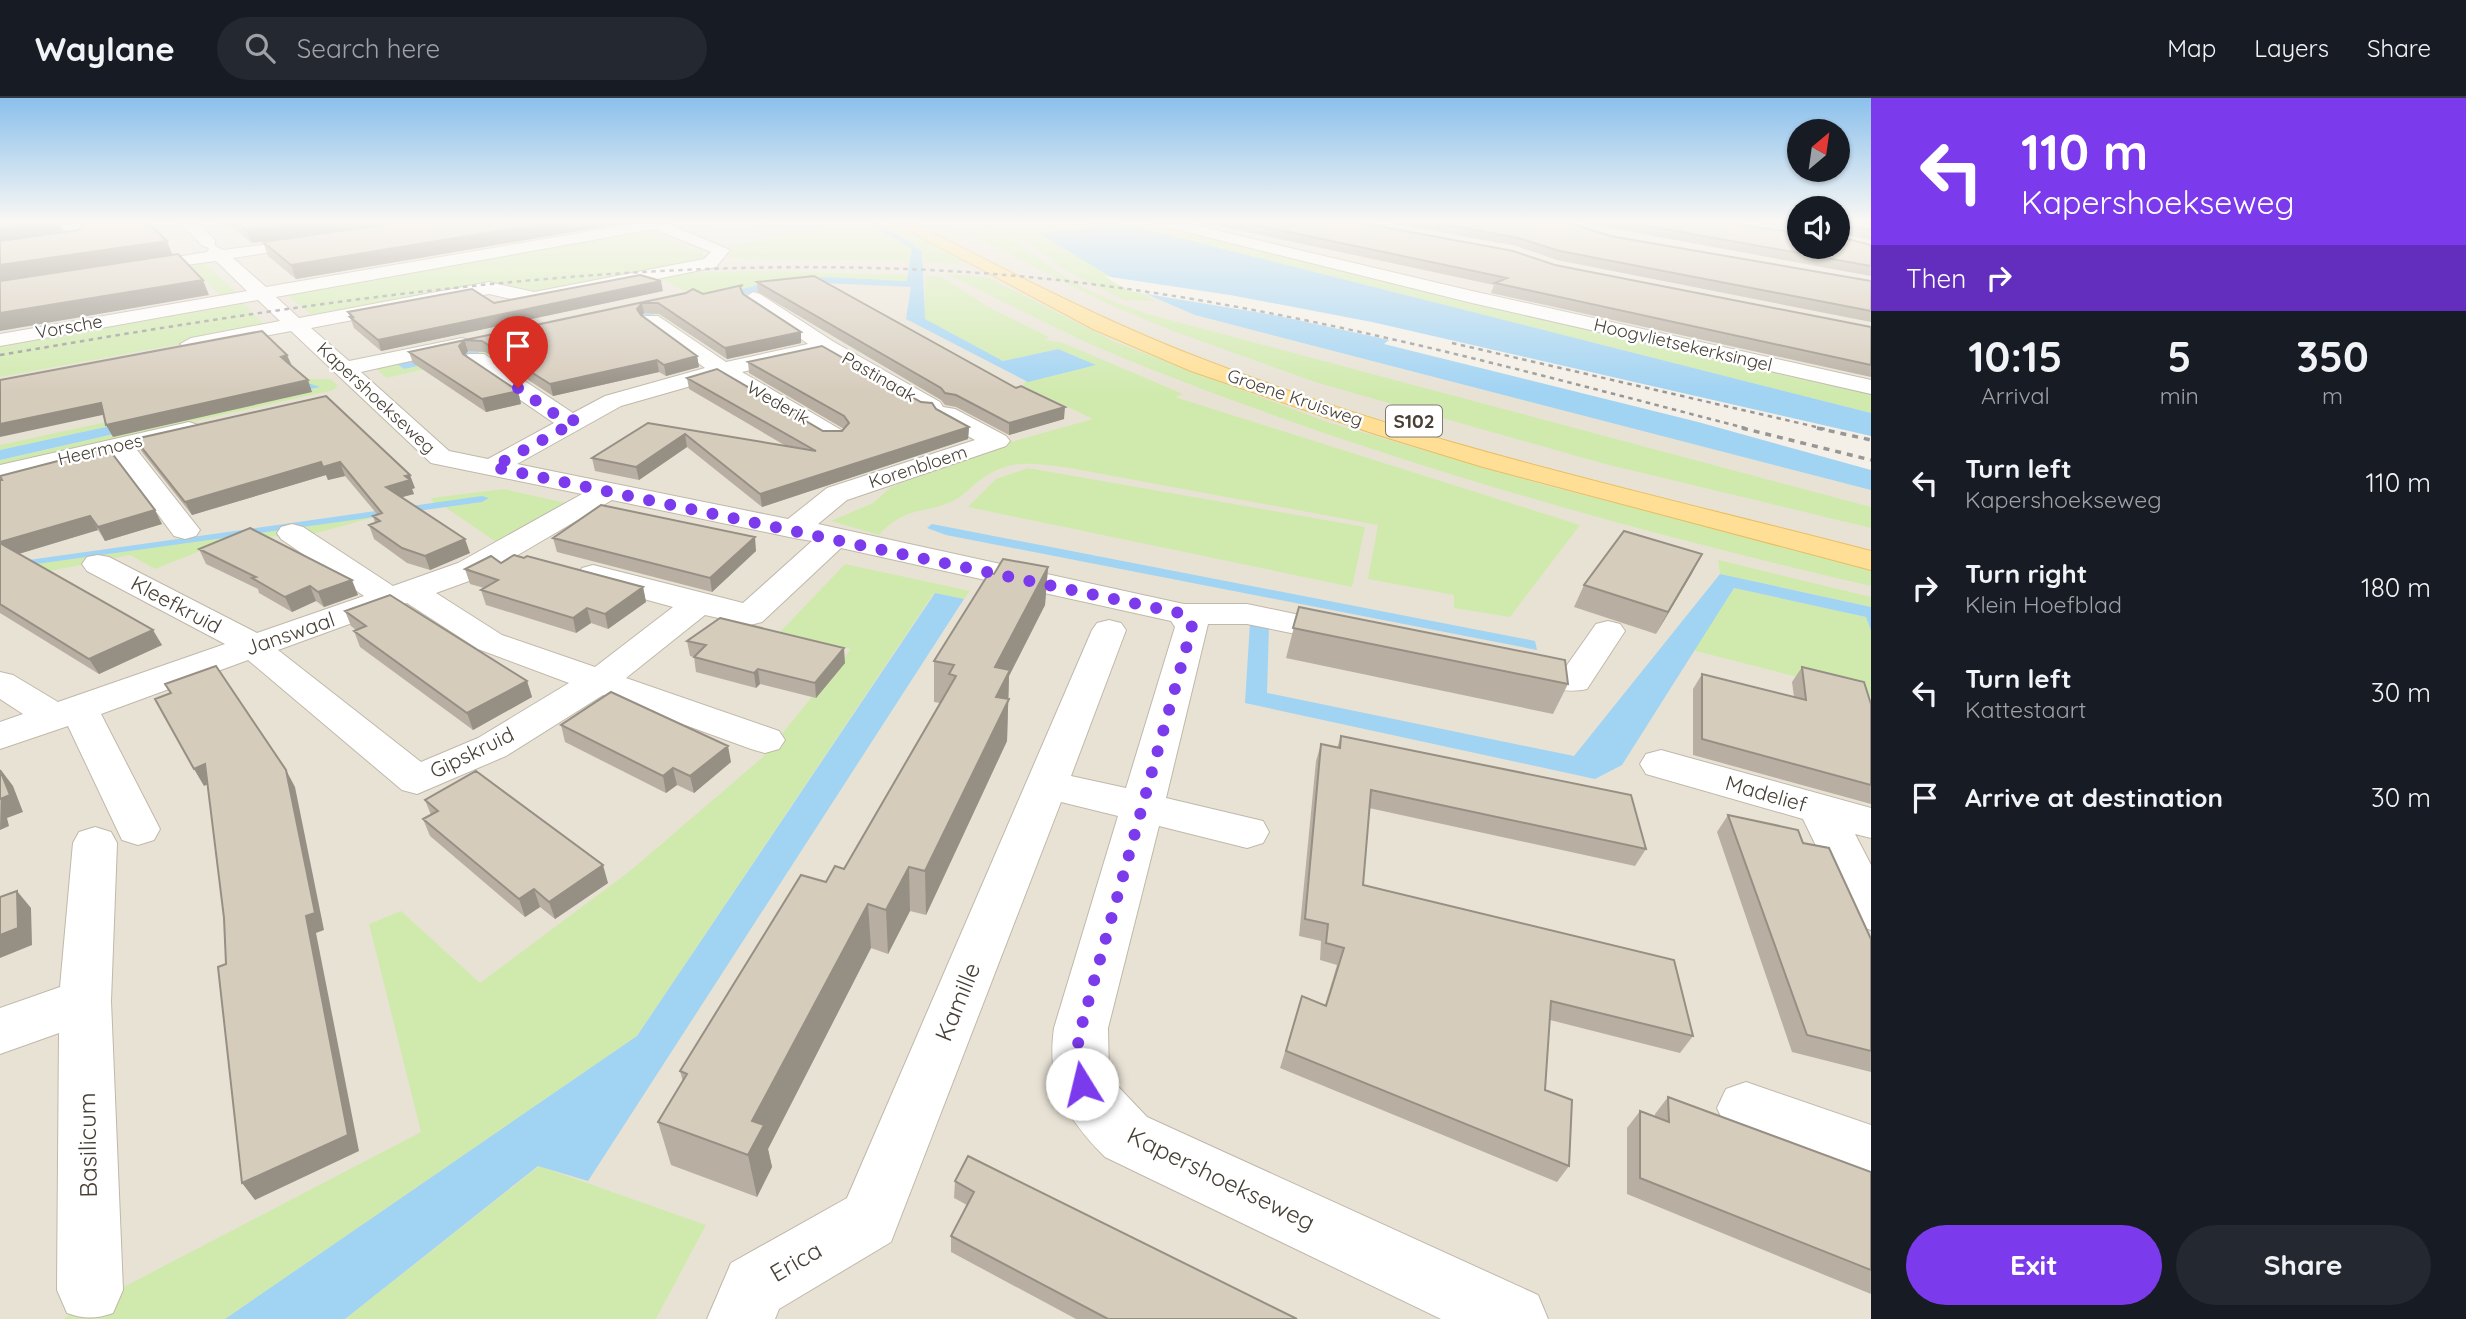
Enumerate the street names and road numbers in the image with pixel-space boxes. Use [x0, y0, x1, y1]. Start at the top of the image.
street label: Vorsche [34, 309, 104, 344]
street label: Hoogvlietsekerksingel [1592, 313, 1775, 376]
street label: Kapershoekseweg [312, 337, 440, 458]
street label: Pastinaak [838, 346, 921, 407]
street label: Groene Kruisweg [1224, 364, 1366, 432]
street label: Wederik [743, 375, 814, 430]
road number: S102 [1386, 406, 1442, 436]
street label: Heermoes [55, 429, 144, 470]
street label: Korenbloem [866, 440, 970, 493]
street label: Kleefkruid [127, 569, 226, 639]
street label: Janswaal [241, 606, 338, 661]
street label: Gipskruid [425, 721, 518, 784]
street label: Madelief [1723, 769, 1810, 817]
street label: Kamille [928, 958, 986, 1045]
street label: Basilicum [71, 1092, 103, 1198]
street label: Kapershoekseweg [1123, 1120, 1320, 1237]
street label: Erica [764, 1234, 827, 1288]

